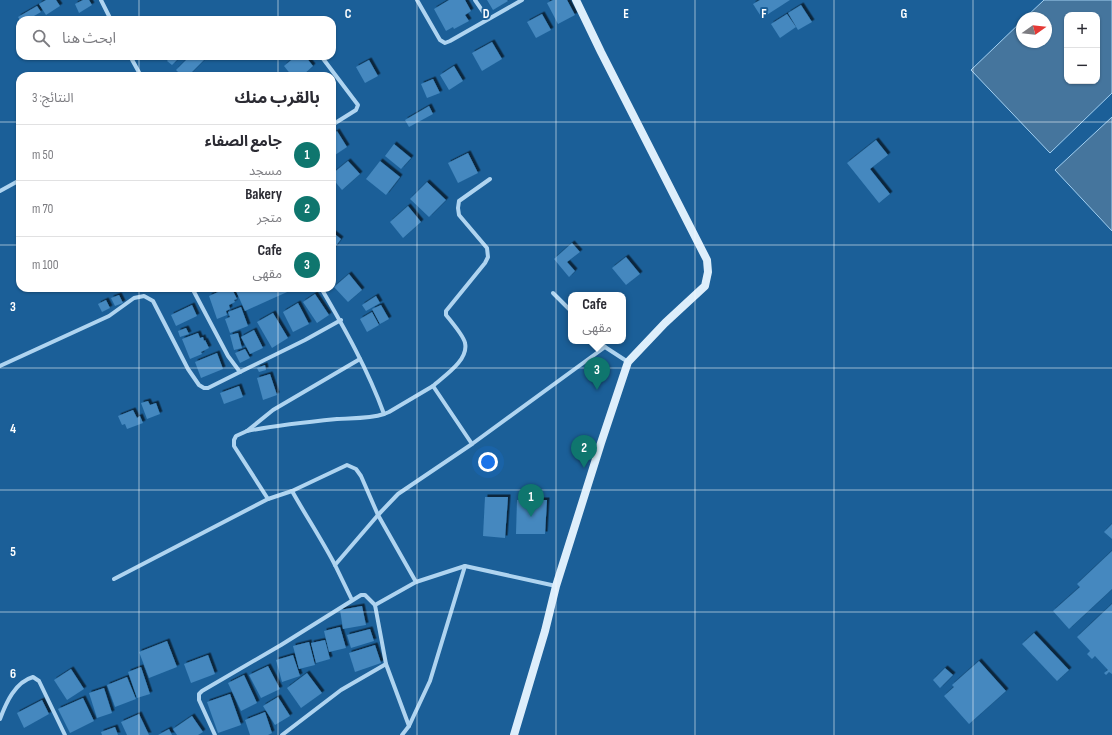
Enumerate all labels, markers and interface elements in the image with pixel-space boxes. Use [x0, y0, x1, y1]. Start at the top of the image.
text: C [345, 6, 352, 22]
text: D [483, 6, 490, 22]
text: E [623, 6, 629, 22]
text: F [761, 6, 767, 22]
text: G [901, 6, 908, 22]
north arrow [1016, 12, 1052, 48]
map controls [1064, 12, 1100, 84]
button: + [1064, 12, 1100, 48]
search box [16, 16, 336, 60]
icon: search [30, 27, 52, 49]
text: ابحث هنا [62, 29, 116, 48]
button: − [1064, 48, 1100, 84]
text: بالقرب منك [234, 88, 320, 108]
text: النتائج: 3 [32, 90, 73, 106]
text: جامع الصفاء [205, 132, 282, 151]
text: 50 m [32, 147, 53, 163]
text: 1 [304, 147, 310, 163]
text: مسجد [249, 163, 282, 179]
text: Bakery [245, 185, 282, 204]
text: 70 m [32, 201, 53, 217]
text: 2 [304, 201, 310, 217]
text: متجر [257, 210, 282, 226]
text: Cafe [257, 241, 282, 260]
text: 100 m [32, 257, 59, 273]
text: 3 [304, 257, 310, 273]
text: مقهى [253, 266, 282, 282]
popup [568, 292, 626, 344]
text: Cafe [582, 295, 607, 314]
text: 3 [10, 299, 16, 315]
text: مقهى [582, 320, 612, 336]
pin: 3 [584, 357, 610, 390]
text: 4 [10, 421, 16, 437]
pin: 2 [571, 435, 597, 468]
your location [478, 452, 498, 472]
pin: 1 [518, 484, 544, 517]
text: 5 [10, 544, 16, 560]
text: 6 [10, 666, 16, 682]

